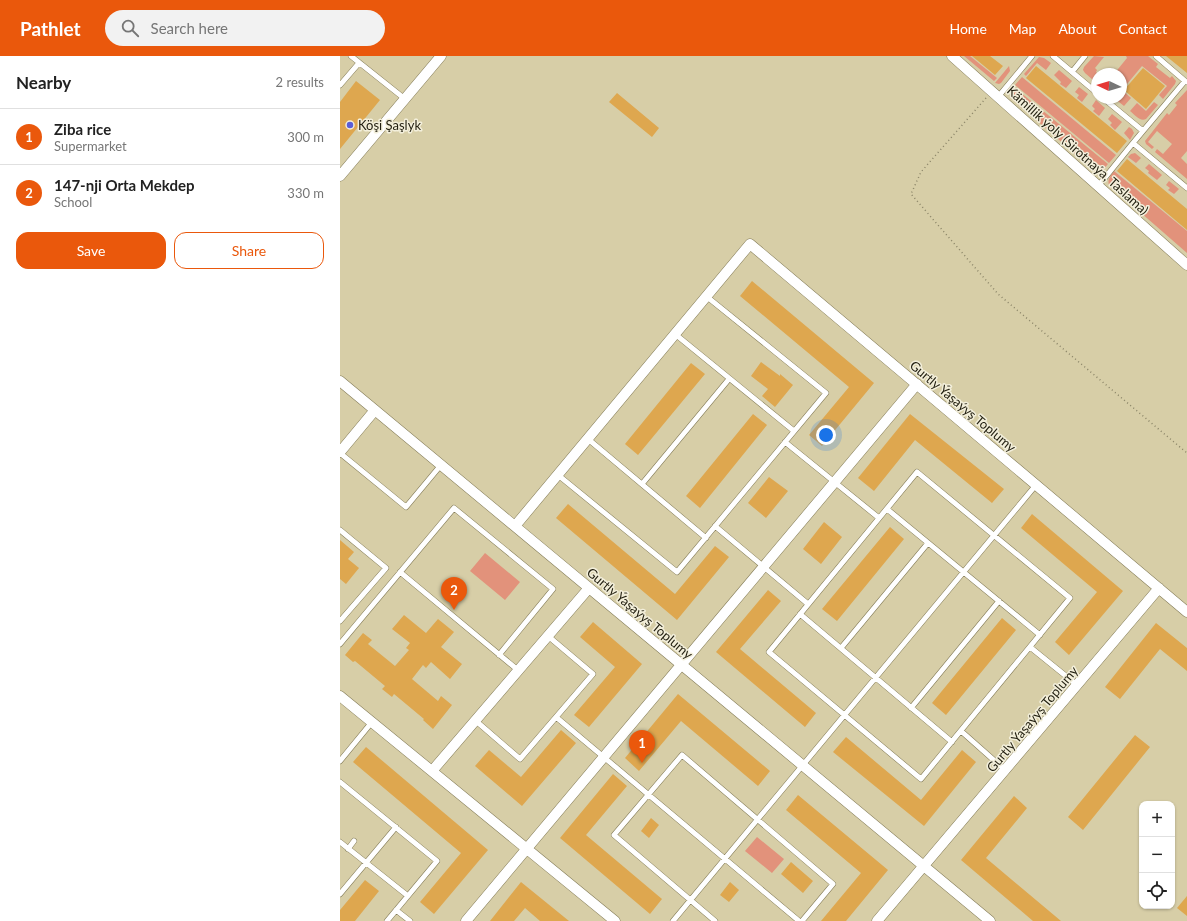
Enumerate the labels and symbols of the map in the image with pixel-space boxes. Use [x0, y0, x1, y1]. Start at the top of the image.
north arrow [1091, 68, 1127, 104]
street label: Kämillik ýoly (Sirotnaýa, Taslama) [1004, 82, 1152, 218]
place label: Köşi Şaşlyk [358, 117, 421, 133]
marker: Köşi Şaşlyk [345, 120, 355, 130]
street label: Gurtly Ýaşaýyş Toplumy [907, 357, 1020, 455]
your location [816, 425, 836, 445]
street label: Gurtly Ýaşaýyş Toplumy [584, 564, 697, 662]
pin: 2 [441, 577, 467, 610]
street label: Gurtly Ýaşaýyş Toplumy [983, 662, 1081, 775]
pin: 1 [629, 730, 655, 763]

